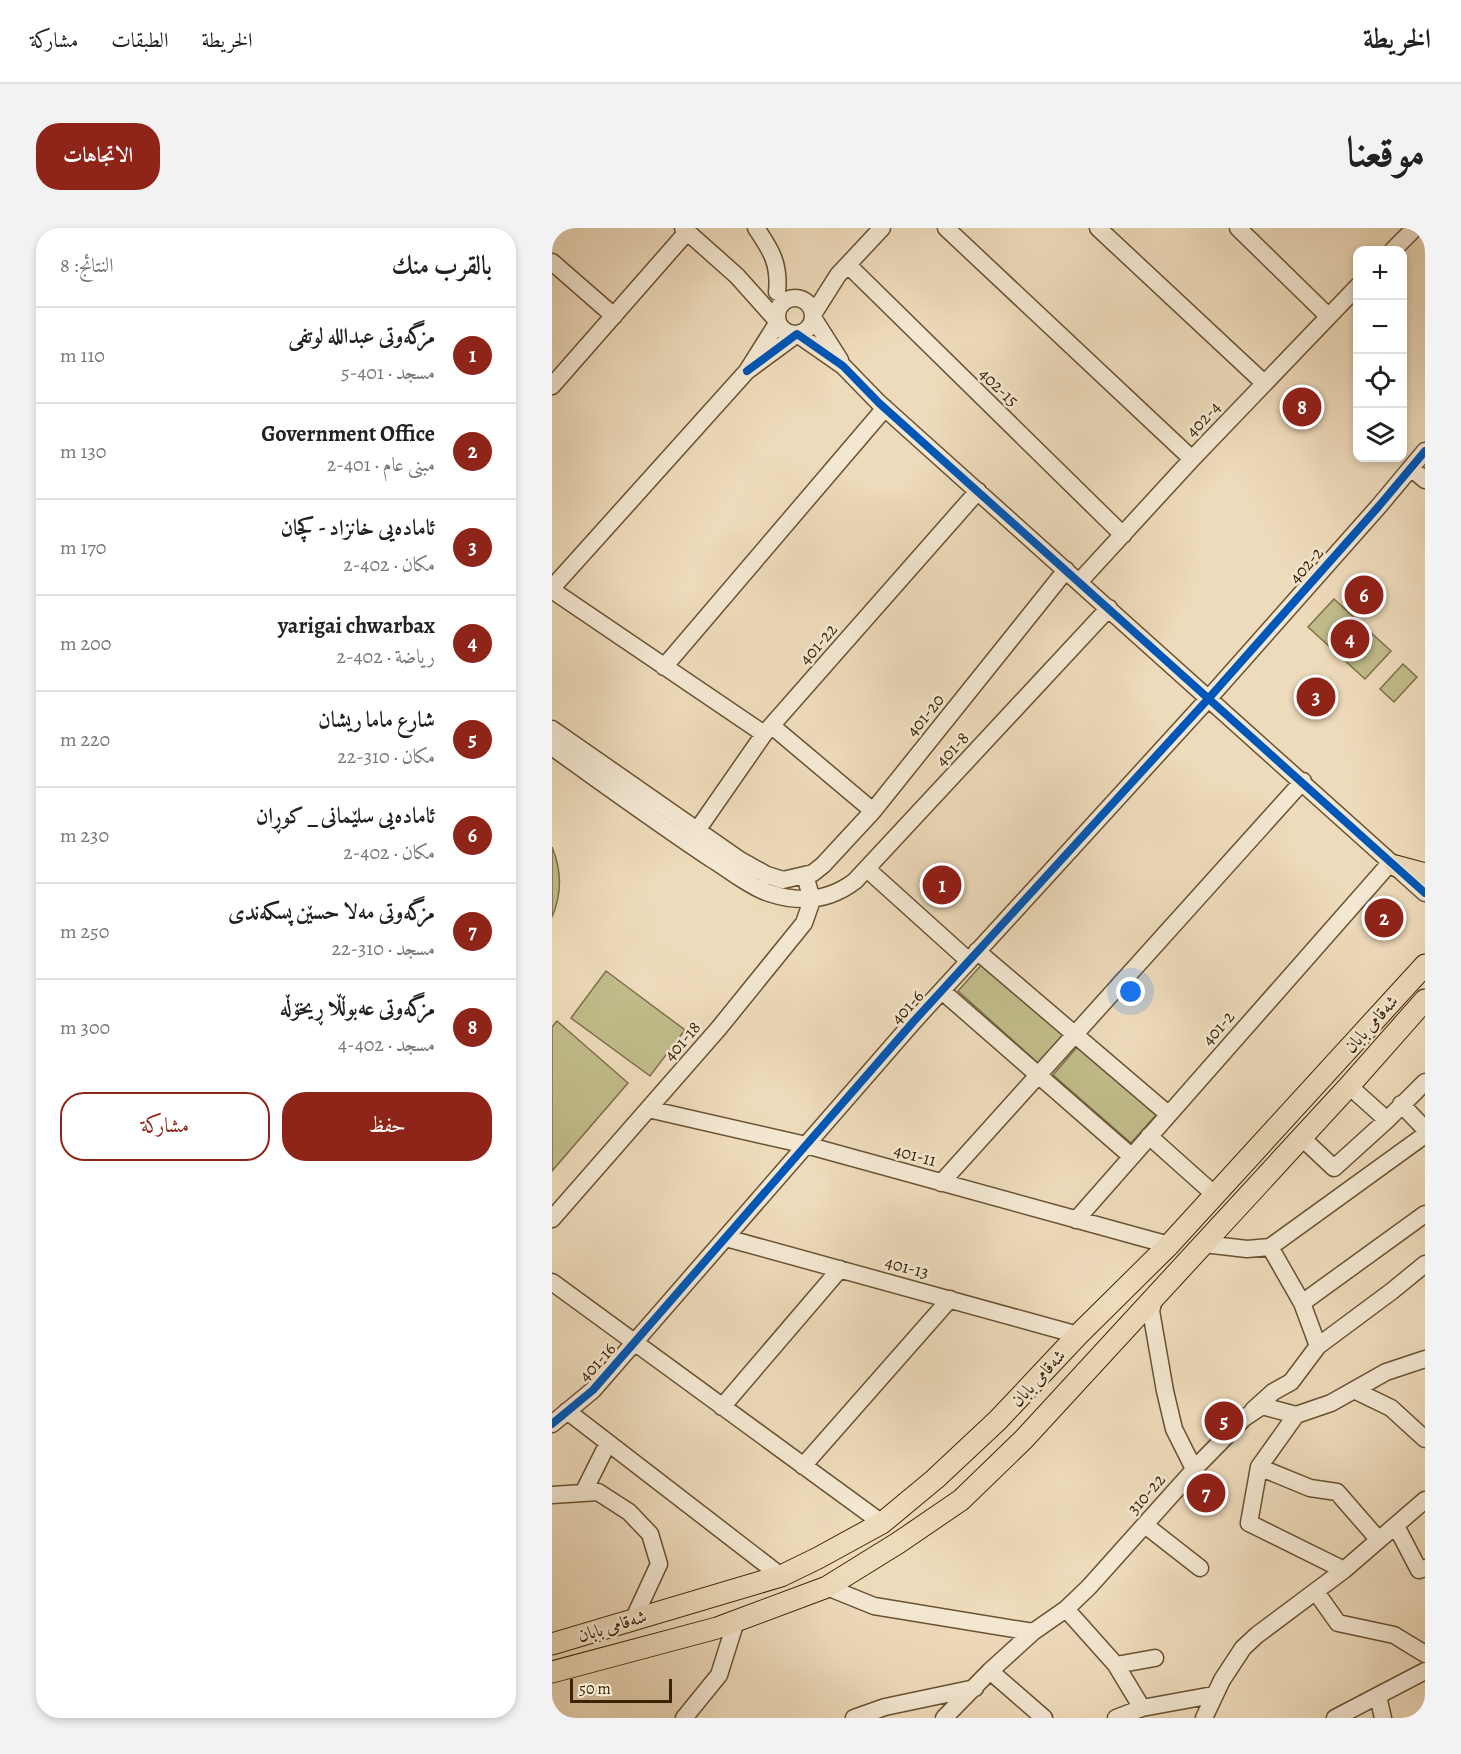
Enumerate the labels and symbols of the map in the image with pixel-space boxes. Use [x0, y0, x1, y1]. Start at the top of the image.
street label: 402-15 [974, 362, 1024, 412]
pin: 8 [1282, 384, 1322, 429]
street label: 402-4 [1180, 396, 1226, 442]
street label: 402-2 [1283, 541, 1329, 589]
pin: 6 [1344, 572, 1384, 617]
pin: 4 [1330, 616, 1370, 662]
street label: 401-22 [793, 618, 843, 670]
pin: 3 [1296, 674, 1335, 720]
street label: 401-20 [900, 688, 950, 742]
street label: 401-8 [930, 726, 974, 772]
pin: 1 [922, 862, 962, 908]
pin: 2 [1364, 896, 1404, 940]
your location [1116, 977, 1145, 1006]
street label: 401-6 [885, 984, 929, 1030]
street label: شەقامی بابان [1338, 990, 1404, 1058]
street label: 401-2 [1196, 1005, 1240, 1051]
street label: 401-18 [658, 1016, 706, 1066]
street label: 401-11 [891, 1138, 939, 1172]
street label: 401-13 [882, 1250, 932, 1284]
street label: 401-16 [573, 1337, 621, 1387]
street label: شەقامی بابان [1005, 1344, 1071, 1412]
pin: 5 [1204, 1398, 1244, 1444]
street label: 310-22 [1121, 1468, 1171, 1520]
pin: 7 [1186, 1470, 1226, 1516]
street label: شەقامی بابان [575, 1604, 649, 1648]
scale bar [570, 1676, 672, 1704]

